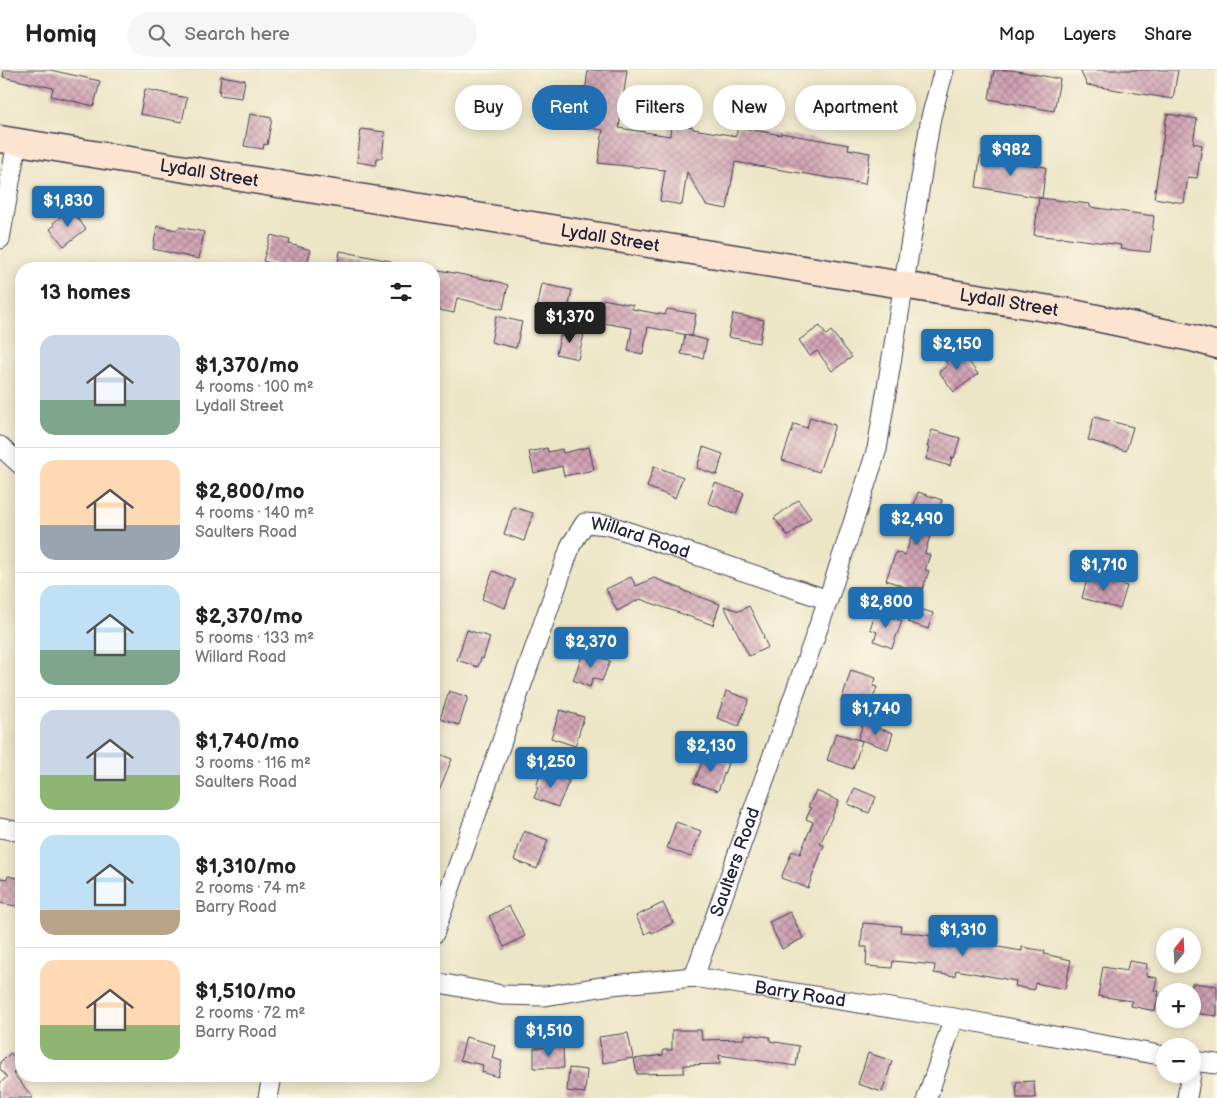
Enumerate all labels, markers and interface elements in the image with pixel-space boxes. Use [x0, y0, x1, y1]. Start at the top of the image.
search box [127, 12, 477, 57]
text: Homiq [25, 20, 97, 49]
icon: search [145, 21, 173, 49]
text: Search here [185, 23, 290, 46]
text: Map [999, 24, 1035, 45]
text: Layers [1063, 24, 1116, 45]
text: Share [1144, 24, 1192, 45]
chip: Buy [455, 85, 522, 130]
chip: Rent [532, 85, 607, 130]
chip: Filters [617, 85, 703, 130]
chip: New [713, 85, 785, 130]
chip: Apartment [795, 85, 916, 130]
pin: $982 [981, 134, 1041, 177]
text: $982 [991, 141, 1031, 160]
street label: Lydall Street [158, 155, 261, 191]
pin: $1,830 [27, 186, 109, 228]
text: $1,830 [43, 192, 93, 211]
street label: Lydall Street [559, 219, 661, 256]
icon: filters [387, 278, 415, 306]
text: 13 homes [40, 280, 131, 305]
street label: Lydall Street [958, 284, 1060, 321]
pin: $1,370 [529, 302, 611, 344]
text: $1,370 [546, 308, 594, 327]
pin: $2,150 [916, 328, 998, 371]
text: $2,150 [932, 335, 982, 354]
text: $1,370/mo [195, 353, 299, 378]
icon: home [80, 355, 140, 415]
text: 4 rooms · 100 m² [195, 378, 314, 397]
text: Lydall Street [195, 397, 284, 416]
text: $2,800/mo [195, 479, 305, 504]
icon: home [80, 480, 140, 540]
text: 4 rooms · 140 m² [195, 504, 314, 523]
pin: $2,490 [876, 504, 958, 546]
text: $2,490 [891, 510, 943, 529]
street label: Willard Road [590, 513, 693, 563]
text: Saulters Road [195, 523, 297, 542]
pin: $1,710 [1063, 550, 1145, 592]
text: $1,710 [1081, 556, 1127, 575]
pin: $2,800 [845, 586, 927, 629]
text: $2,800 [859, 593, 913, 612]
text: $2,370/mo [195, 604, 303, 629]
icon: home [80, 605, 140, 665]
pin: $2,370 [550, 626, 632, 669]
text: 5 rooms · 133 m² [195, 629, 314, 648]
text: $2,370 [565, 633, 617, 652]
text: Willard Road [195, 648, 286, 667]
pin: $1,740 [835, 694, 917, 736]
text: $1,740 [851, 700, 901, 719]
text: $1,740/mo [195, 729, 299, 754]
icon: home [80, 730, 140, 790]
pin: $2,130 [670, 730, 752, 773]
text: $2,130 [686, 737, 736, 756]
pin: $1,250 [510, 746, 592, 789]
text: $1,250 [526, 753, 576, 772]
text: 3 rooms · 116 m² [195, 754, 311, 773]
text: Saulters Road [195, 773, 297, 792]
street label: Saulters Road [706, 804, 764, 920]
text: $1,310/mo [195, 854, 296, 879]
icon: home [80, 855, 140, 915]
text: 2 rooms · 74 m² [195, 879, 306, 898]
text: Barry Road [195, 898, 277, 917]
pin: $1,310 [922, 914, 1004, 957]
text: $1,310 [940, 921, 986, 940]
north arrow [1156, 928, 1201, 972]
map controls [1156, 928, 1201, 1083]
street label: Barry Road [753, 976, 847, 1011]
text: $1,510/mo [195, 979, 296, 1004]
icon: home [80, 980, 140, 1040]
button: + [1156, 983, 1201, 1028]
text: 2 rooms · 72 m² [195, 1004, 305, 1023]
pin: $1,510 [508, 1016, 590, 1058]
text: $1,510 [526, 1022, 572, 1041]
text: Barry Road [195, 1023, 277, 1042]
button: − [1156, 1038, 1201, 1083]

